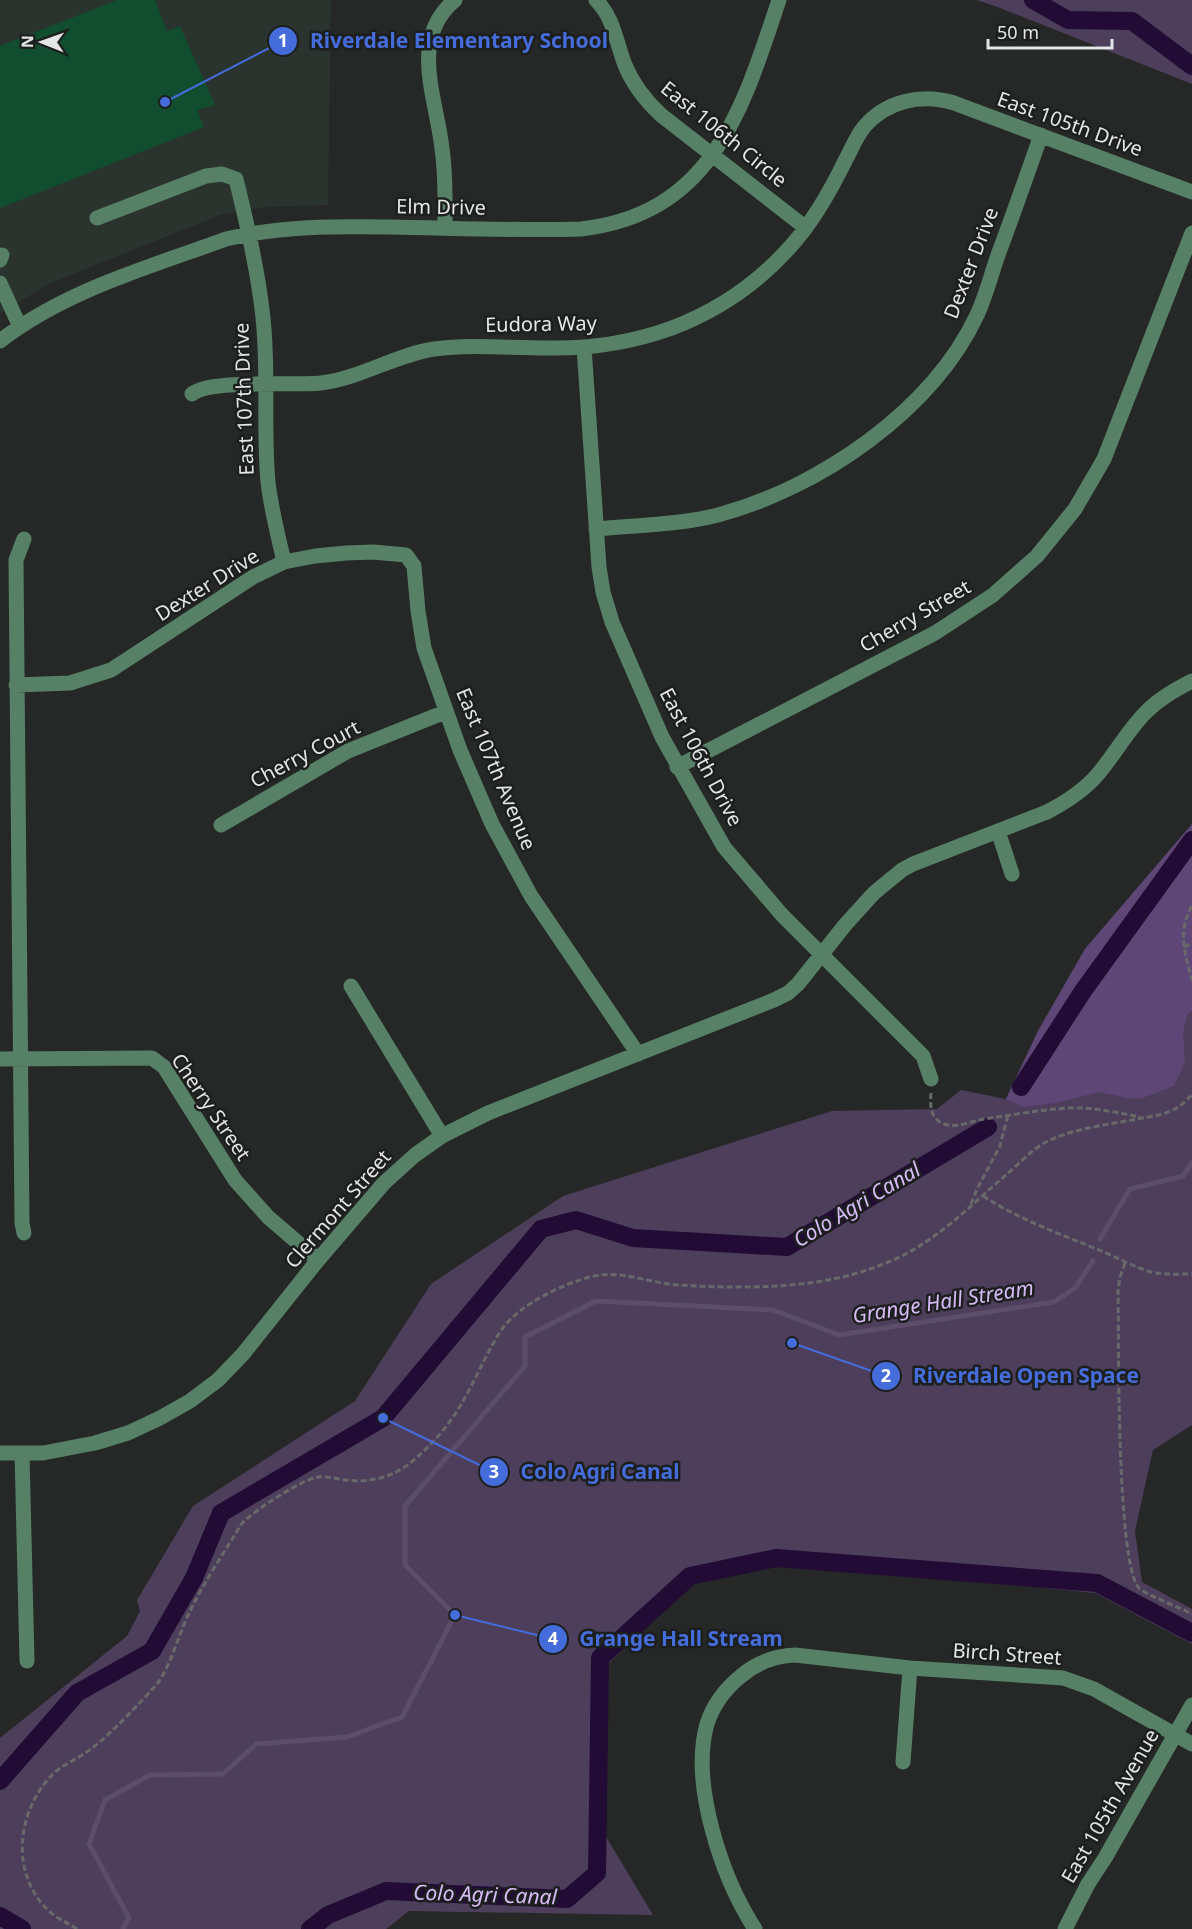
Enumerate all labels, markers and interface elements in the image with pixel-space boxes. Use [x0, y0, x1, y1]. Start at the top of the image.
north arrow [12, 12, 72, 72]
scale bar [988, 12, 1112, 50]
text: 50 m [997, 20, 1039, 44]
callout: Riverdale Elementary School [268, 22, 620, 61]
text: Riverdale Elementary School [310, 26, 608, 54]
text: 1 [278, 28, 288, 52]
text: N [16, 35, 38, 48]
street label: East 106th Circle [656, 74, 793, 193]
street label: East 105th Drive [994, 85, 1147, 162]
street label: Elm Drive [396, 192, 486, 221]
street label: Dexter Drive [937, 203, 1004, 322]
street label: Eudora Way [485, 309, 598, 338]
street label: East 107th Drive [227, 322, 260, 476]
street label: Dexter Drive [150, 542, 264, 627]
street label: Cherry Street [854, 573, 975, 658]
street label: East 106th Drive [654, 683, 749, 831]
street label: East 107th Avenue [450, 684, 543, 854]
street label: Cherry Court [245, 713, 364, 794]
street label: Cherry Street [166, 1048, 257, 1166]
street label: Clermont Street [279, 1144, 397, 1274]
water label: Colo Agri Canal [788, 1155, 926, 1253]
water label: Grange Hall Stream [850, 1273, 1035, 1329]
callout: Riverdale Open Space [871, 1356, 1151, 1395]
text: Riverdale Open Space [913, 1361, 1139, 1389]
text: 2 [881, 1363, 891, 1387]
callout: Colo Agri Canal [479, 1452, 692, 1491]
text: Colo Agri Canal [521, 1457, 679, 1485]
text: 3 [489, 1459, 499, 1483]
callout: Grange Hall Stream [538, 1620, 795, 1659]
text: Grange Hall Stream [579, 1624, 783, 1652]
text: 4 [548, 1626, 558, 1650]
street label: Birch Street [952, 1636, 1062, 1671]
street label: East 105th Avenue [1054, 1724, 1165, 1888]
water label: Colo Agri Canal [413, 1877, 558, 1911]

